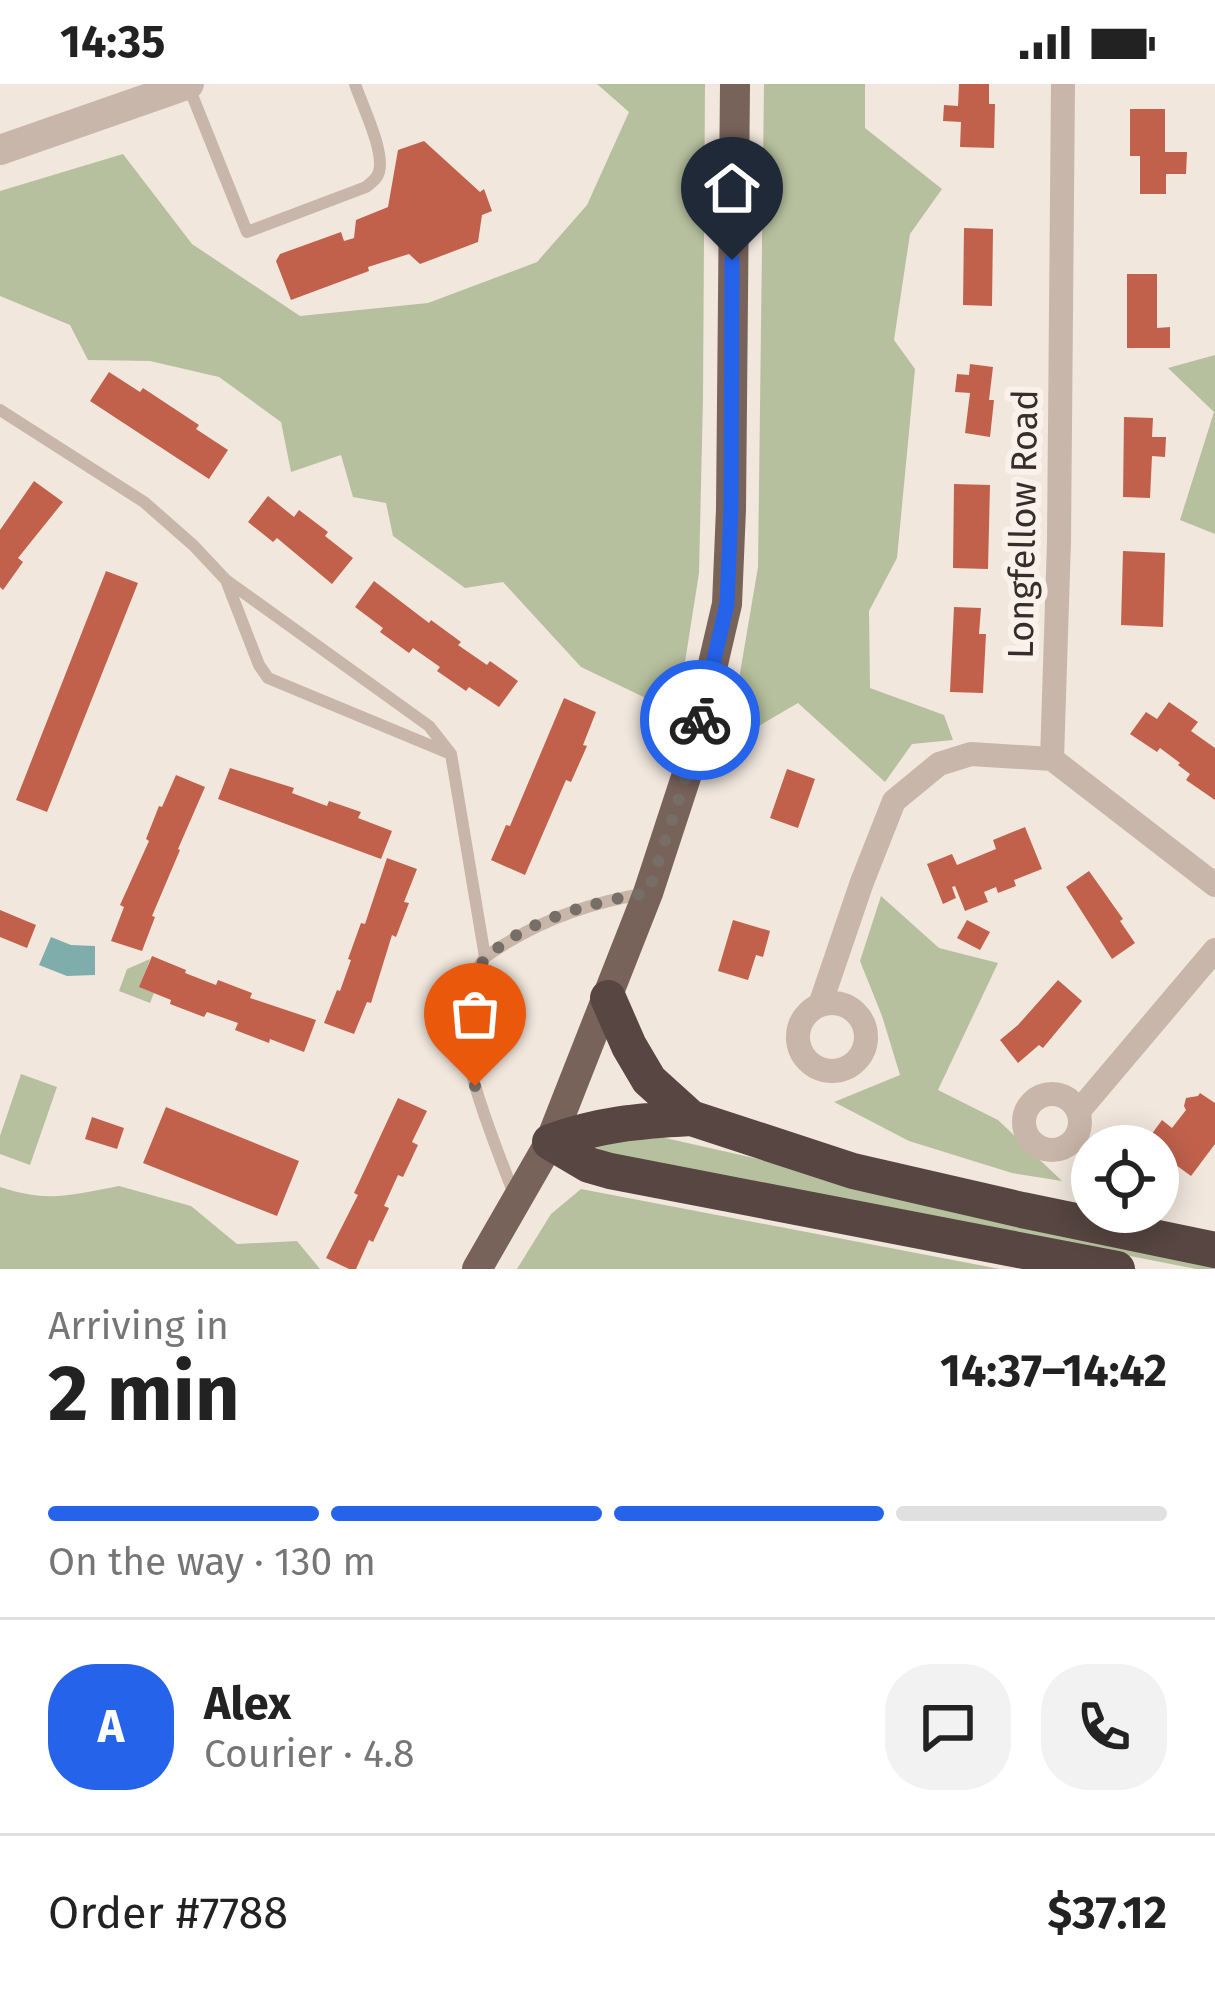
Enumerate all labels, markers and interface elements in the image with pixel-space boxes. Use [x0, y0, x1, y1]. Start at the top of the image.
text: 14:35 [60, 15, 165, 69]
pin [681, 137, 783, 260]
icon: home [699, 155, 765, 221]
street label: Longfellow Road [999, 389, 1047, 659]
courier [640, 660, 760, 780]
icon: bike [667, 687, 733, 753]
pin [424, 963, 526, 1086]
icon: bag [442, 981, 508, 1047]
map controls [1071, 1125, 1179, 1233]
button: locate [1071, 1125, 1179, 1233]
text: Arriving in [48, 1303, 229, 1349]
text: 14:37–14:42 [940, 1344, 1167, 1398]
text: 2 min [48, 1347, 240, 1441]
text: On the way · 130 m [48, 1539, 376, 1585]
button: chat [885, 1664, 1011, 1790]
button: phone [1041, 1664, 1167, 1790]
text: Alex [204, 1677, 291, 1731]
text: A [98, 1700, 124, 1754]
text: Courier · 4.8 [204, 1731, 415, 1777]
text: Order #7788 [48, 1886, 288, 1940]
text: $37.12 [1048, 1886, 1167, 1940]

